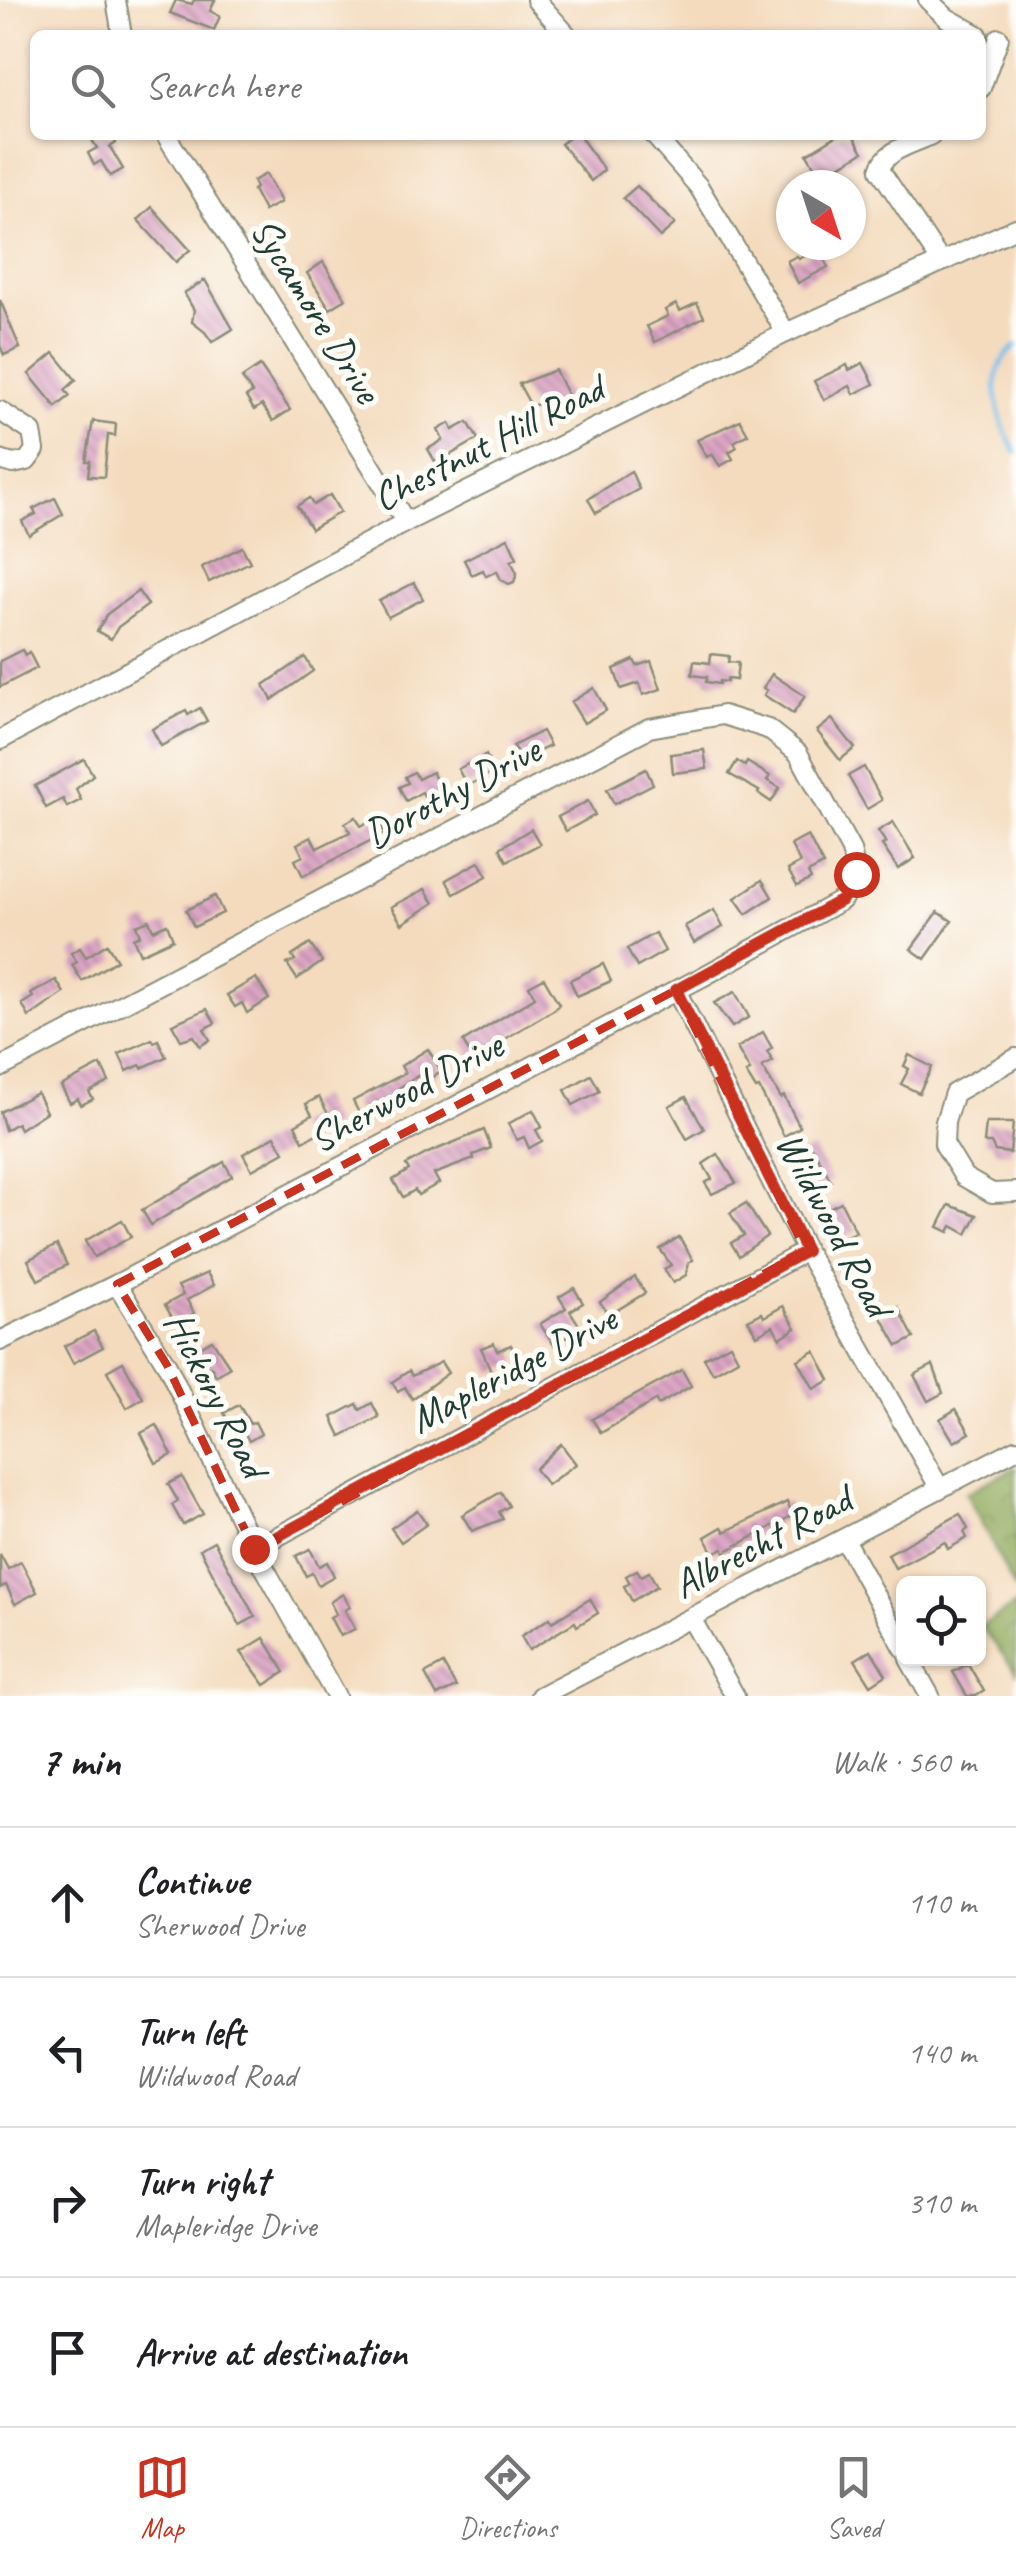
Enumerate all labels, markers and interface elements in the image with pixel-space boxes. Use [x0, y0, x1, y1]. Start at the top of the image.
search box [30, 30, 986, 140]
icon: search [65, 58, 120, 113]
text: Search here [145, 62, 300, 109]
north arrow [776, 170, 866, 260]
street label: Sycamore Drive [239, 208, 394, 414]
street label: Chestnut Hill Road [364, 361, 617, 522]
street label: Dorothy Drive [355, 723, 551, 859]
route start [834, 852, 880, 898]
street label: Sherwood Drive [301, 1019, 514, 1164]
street label: Wildwood Road [765, 1123, 906, 1330]
street label: Mapleridge Drive [401, 1292, 628, 1444]
street label: Hickory Road [153, 1303, 282, 1491]
street label: Albrecht Road [665, 1471, 865, 1610]
route end [232, 1527, 278, 1573]
map controls [896, 1576, 986, 1666]
button: locate [896, 1576, 986, 1666]
text: 7 min [40, 1735, 120, 1788]
text: Walk · 560 m [832, 1741, 976, 1782]
text: Continue [135, 1858, 249, 1905]
icon: ahead [40, 1875, 95, 1930]
text: 110 m [907, 1882, 976, 1923]
text: Sherwood Drive [135, 1905, 304, 1946]
text: Turn left [135, 2008, 245, 2055]
icon: left [40, 2025, 95, 2080]
text: 140 m [907, 2032, 976, 2073]
text: Wildwood Road [135, 2055, 296, 2096]
text: Turn right [135, 2158, 269, 2205]
icon: right [40, 2175, 95, 2230]
text: 310 m [907, 2182, 976, 2223]
text: Mapleridge Drive [135, 2205, 317, 2246]
icon: arrive [40, 2325, 95, 2380]
text: Arrive at destination [135, 2329, 407, 2376]
tab: Map [135, 2450, 190, 2545]
tab: Directions [459, 2450, 557, 2545]
tab: Saved [826, 2450, 881, 2545]

